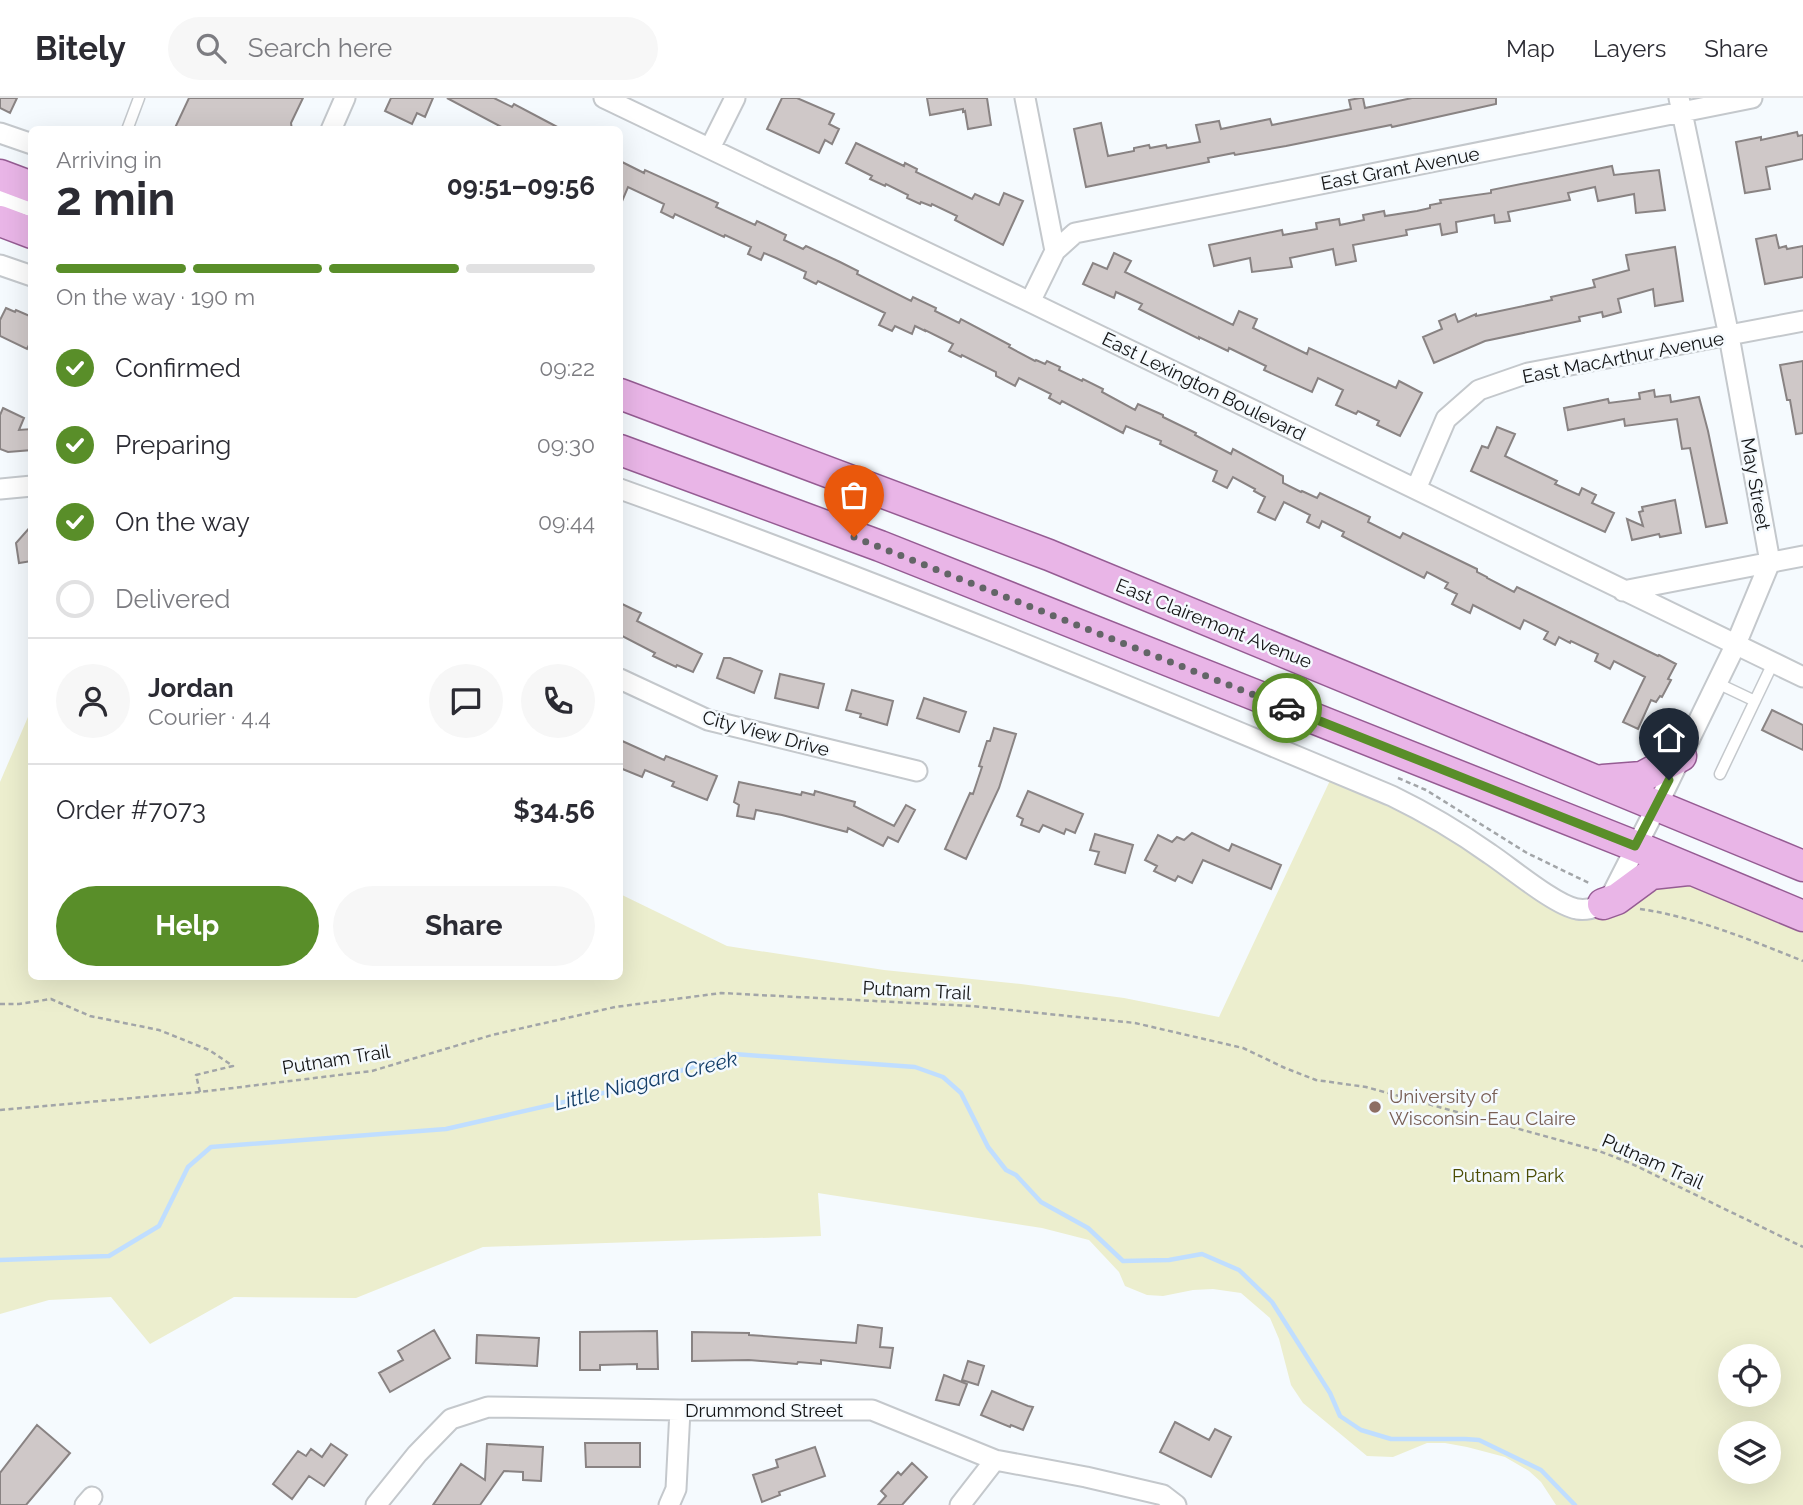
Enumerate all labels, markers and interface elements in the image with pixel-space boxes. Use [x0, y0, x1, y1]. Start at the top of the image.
search box [168, 17, 658, 80]
text: Bitely [35, 29, 126, 68]
icon: search [192, 29, 230, 67]
text: Search here [248, 33, 392, 63]
text: Map [1506, 34, 1555, 63]
text: Layers [1593, 34, 1666, 63]
text: Share [1704, 34, 1768, 63]
street label: East Grant Avenue [1319, 142, 1481, 194]
text: Arriving in [56, 146, 162, 173]
text: 09:51–09:56 [447, 171, 595, 201]
text: 2 min [56, 172, 175, 226]
text: On the way · 190 m [56, 283, 255, 310]
street label: East Lexington Boulevard [1099, 327, 1309, 445]
street label: East MacArthur Avenue [1520, 327, 1726, 387]
icon: check [56, 349, 94, 387]
text: Confirmed [115, 353, 241, 383]
text: 09:22 [539, 354, 595, 381]
icon: check [56, 426, 94, 464]
text: Preparing [115, 430, 231, 460]
text: 09:30 [537, 431, 595, 458]
street label: May Street [1737, 436, 1775, 533]
pin [824, 465, 884, 537]
icon: bag [835, 476, 873, 514]
icon: check [56, 503, 94, 541]
text: On the way [115, 507, 250, 537]
text: 09:44 [538, 508, 595, 535]
street label: East Clairemont Avenue [1113, 574, 1315, 672]
text: Delivered [115, 584, 230, 614]
button: person [56, 664, 130, 738]
button: chat [429, 664, 503, 738]
button: phone [521, 664, 595, 738]
text: Jordan [148, 673, 234, 703]
courier [1252, 673, 1322, 743]
icon: car [1268, 689, 1306, 727]
text: Courier · 4.4 [148, 703, 271, 730]
street label: City View Drive [700, 705, 832, 761]
pin [1639, 708, 1699, 780]
icon: home [1650, 719, 1688, 757]
text: Order #7073 [56, 795, 206, 825]
text: $34.56 [513, 795, 595, 825]
button: Help [56, 886, 319, 966]
button: Share [333, 886, 595, 966]
street label: Putnam Trail [862, 976, 973, 1004]
street label: Putnam Trail [281, 1039, 392, 1078]
water label: Little Niagara Creek [552, 1046, 740, 1115]
place label: University of Wisconsin-Eau Claire [1389, 1085, 1576, 1129]
marker: University of Wisconsin-Eau Claire [1367, 1099, 1383, 1115]
street label: Putnam Trail [1599, 1129, 1708, 1194]
park label: Putnam Park [1452, 1164, 1564, 1186]
map controls [1718, 1344, 1781, 1484]
button: locate [1718, 1344, 1781, 1407]
street label: Drummond Street [685, 1399, 844, 1421]
button: layers [1718, 1421, 1781, 1484]

